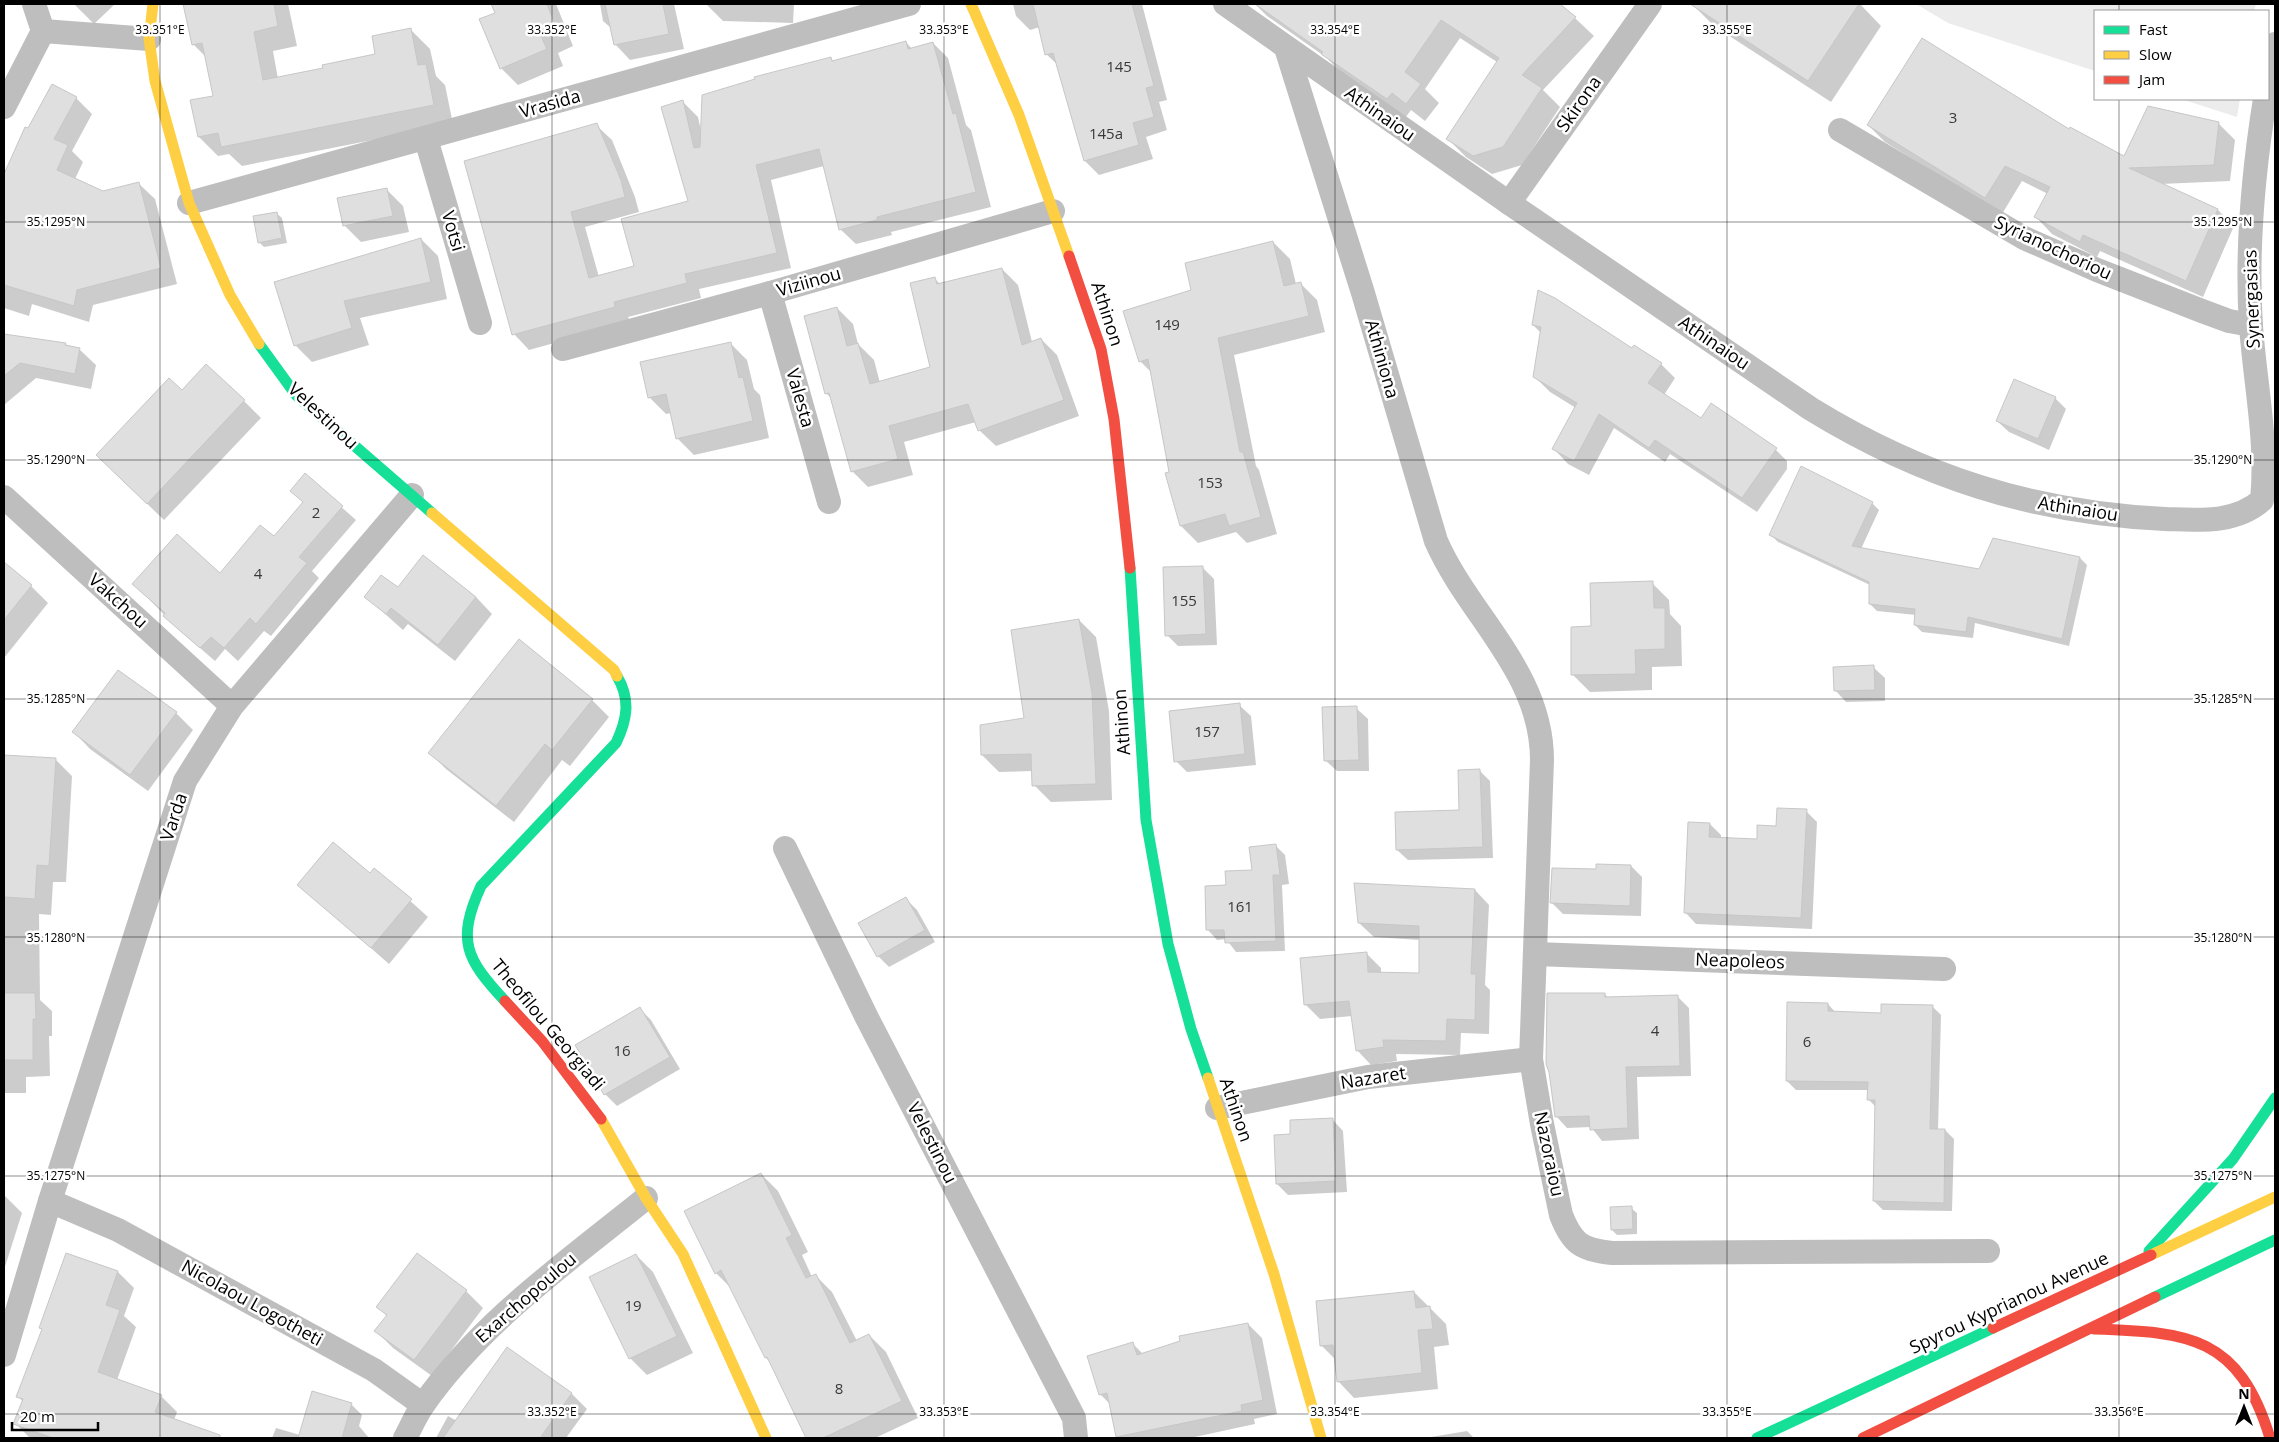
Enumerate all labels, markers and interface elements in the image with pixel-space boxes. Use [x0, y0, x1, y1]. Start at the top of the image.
legend [2094, 10, 2269, 100]
text: Fast [2139, 19, 2168, 39]
text: 33.351°E [135, 21, 185, 38]
text: 33.352°E [527, 21, 577, 38]
text: 33.353°E [919, 21, 969, 38]
text: 33.354°E [1310, 21, 1360, 38]
text: 33.355°E [1702, 21, 1752, 38]
text: Slow [2139, 44, 2172, 64]
house number: 145 [1106, 56, 1132, 76]
text: Jam [2137, 69, 2165, 89]
street label: Skirona [1550, 71, 1606, 136]
street label: Athinaiou [1341, 80, 1421, 146]
street label: Vrasida [517, 83, 583, 123]
house number: 3 [1949, 107, 1957, 127]
house number: 145a [1089, 123, 1123, 143]
street label: Votsi [437, 208, 471, 254]
street label: Syrianochoriou [1991, 209, 2116, 285]
text: 35.1295°N [27, 213, 85, 230]
text: 35.1295°N [2194, 213, 2252, 230]
street label: Synergasias [2237, 249, 2265, 349]
street label: Viziinou [774, 260, 844, 302]
street label: Athinon [1086, 278, 1130, 349]
street label: Athinaiou [1674, 310, 1755, 375]
house number: 149 [1154, 314, 1180, 334]
street label: Athiniona [1360, 317, 1406, 401]
street label: Valesta [781, 365, 821, 430]
street label: Velestinou [283, 377, 364, 454]
text: 35.1290°N [27, 451, 85, 468]
text: 35.1290°N [2194, 451, 2252, 468]
house number: 153 [1197, 472, 1223, 492]
street label: Athinaiou [2036, 490, 2120, 526]
house number: 2 [312, 502, 320, 522]
house number: 4 [254, 563, 263, 583]
street label: Vakchou [84, 567, 153, 633]
house number: 155 [1171, 590, 1197, 610]
street label: Athinon [1107, 688, 1135, 756]
text: 35.1285°N [27, 690, 85, 707]
text: 35.1285°N [2194, 690, 2252, 707]
house number: 157 [1194, 721, 1220, 741]
street label: Varda [154, 790, 192, 844]
house number: 161 [1227, 896, 1253, 916]
text: 35.1280°N [27, 929, 85, 946]
text: 35.1280°N [2194, 929, 2252, 946]
street label: Neapoleos [1695, 946, 1785, 974]
street label: Theofilou Georgiadi [487, 954, 611, 1095]
house number: 4 [1651, 1020, 1660, 1040]
house number: 6 [1803, 1031, 1811, 1051]
house number: 16 [613, 1040, 631, 1060]
street label: Nazaret [1338, 1060, 1407, 1094]
street label: Athinon [1215, 1074, 1259, 1145]
street label: Velestinou [902, 1098, 964, 1187]
street label: Nazoraiou [1529, 1109, 1571, 1199]
text: 35.1275°N [27, 1167, 85, 1184]
text: 35.1275°N [2194, 1167, 2252, 1184]
street label: Spyrou Kyprianou Avenue [1905, 1245, 2112, 1359]
street label: Exarchopoulou [470, 1247, 581, 1348]
street label: Nicolaou Logotheti [178, 1253, 327, 1351]
house number: 19 [624, 1295, 642, 1315]
house number: 8 [835, 1378, 843, 1398]
north arrow [2219, 1382, 2269, 1432]
text: N [2238, 1384, 2250, 1403]
scale bar [12, 1400, 99, 1432]
text: 33.352°E [527, 1403, 577, 1420]
text: 33.353°E [919, 1403, 969, 1420]
text: 33.354°E [1310, 1403, 1360, 1420]
text: 33.355°E [1702, 1403, 1752, 1420]
text: 33.356°E [2094, 1403, 2144, 1420]
text: 20 m [20, 1406, 55, 1426]

